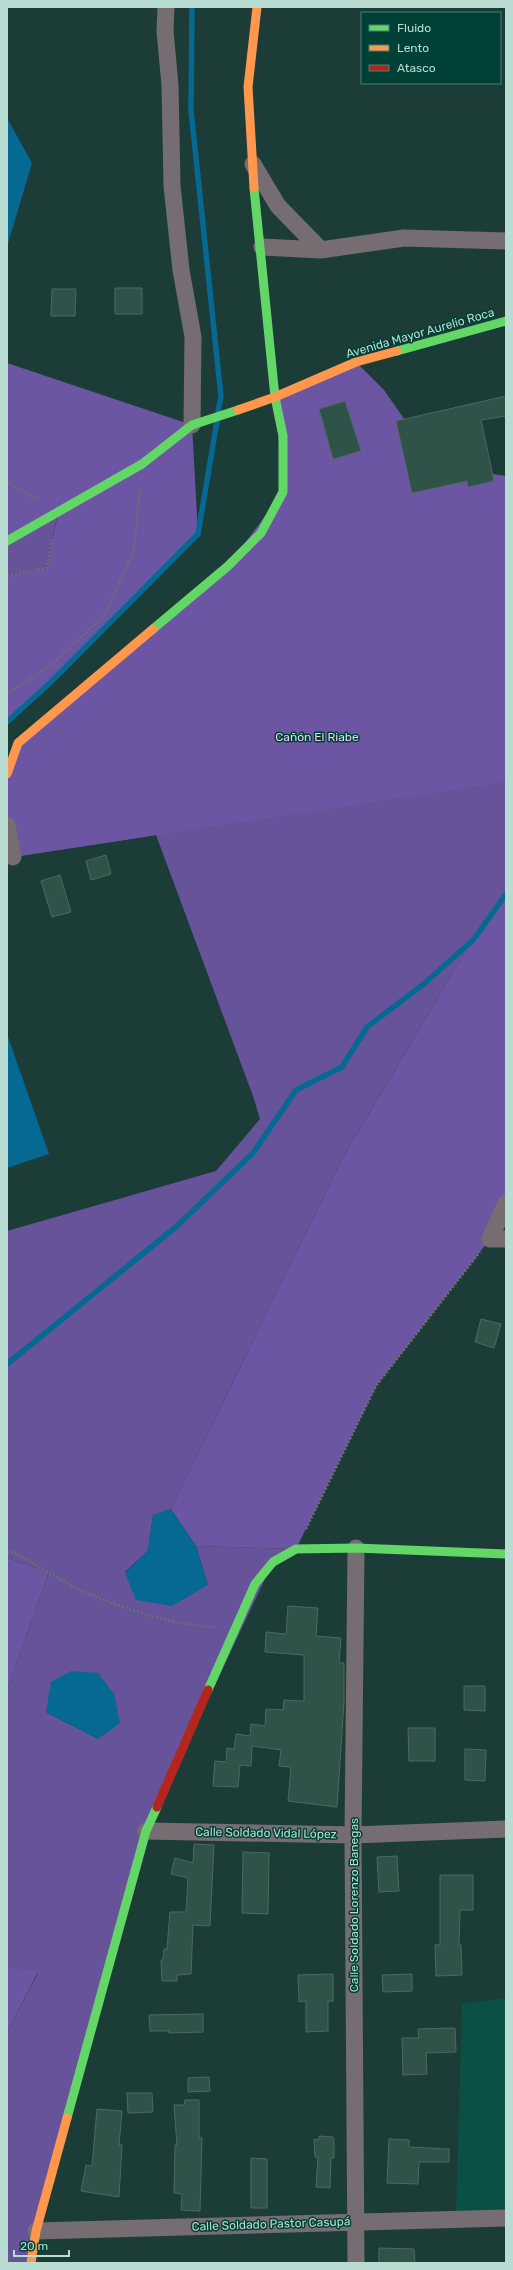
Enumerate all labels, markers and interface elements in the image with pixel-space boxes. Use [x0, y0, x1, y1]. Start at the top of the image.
legend [361, 12, 501, 84]
text: Fluido [397, 21, 431, 35]
text: Lento [397, 41, 429, 55]
text: Atasco [397, 61, 436, 75]
street label: Avenida Mayor Aurelio Roca [344, 305, 496, 361]
park label: Cañón El Riabe [275, 730, 359, 744]
street label: Calle Soldado Lorenzo Banegas [347, 1818, 361, 1992]
street label: Calle Soldado Vidal López [195, 1825, 337, 1841]
street label: Calle Soldado Pastor Casupá [191, 2214, 351, 2234]
scale bar [14, 2232, 69, 2258]
text: 20 m [20, 2239, 48, 2253]

